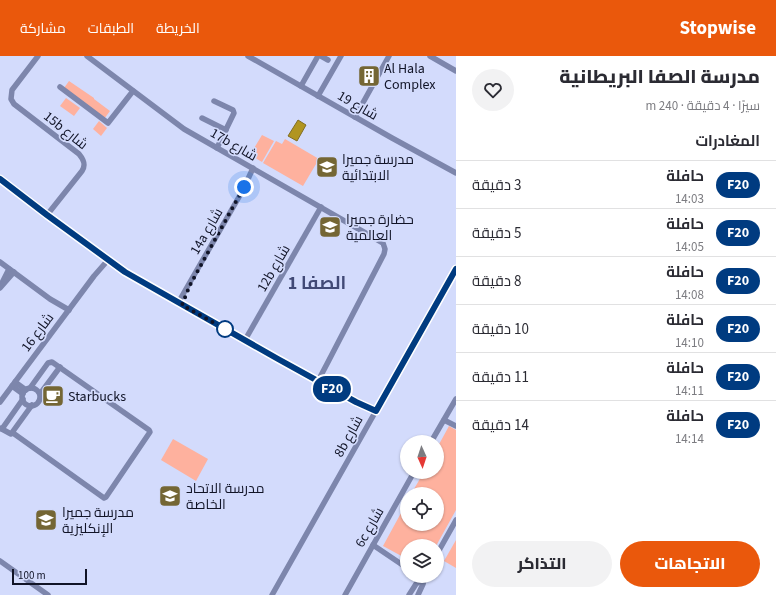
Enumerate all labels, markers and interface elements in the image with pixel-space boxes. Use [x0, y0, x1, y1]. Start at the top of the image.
text: Stopwise [680, 15, 756, 42]
text: مشاركة [20, 19, 66, 39]
text: الطبقات [88, 19, 134, 39]
text: الخريطة [156, 19, 200, 39]
place label: Al Hala Complex [384, 59, 436, 95]
building icon: Al Hala Complex [356, 63, 382, 89]
text: مدرسة الصفا البريطانية [559, 64, 760, 91]
button: heart [472, 69, 514, 111]
street label: شارع 19 [334, 86, 381, 125]
text: سيرًا · 4 دقيقة · 240 m [645, 97, 760, 115]
street label: 15b شارع [39, 107, 92, 155]
street label: 17b شارع [206, 123, 261, 166]
text: المغادرات [695, 131, 760, 152]
place label: مدرسة جميرا الابتدائية [342, 150, 414, 186]
school or university icon: مدرسة جميرا الابتدائية [314, 154, 340, 180]
text: حافلة [666, 166, 704, 187]
text: 3 دقيقة [472, 175, 521, 196]
text: F20 [727, 175, 749, 195]
your location [234, 177, 254, 197]
text: 14:03 [675, 190, 704, 208]
street label: 14a شارع [185, 204, 228, 259]
place label: حضارة جميرا العالمية [346, 210, 414, 246]
school or university icon: حضارة جميرا العالمية [317, 214, 343, 240]
text: حافلة [666, 214, 704, 235]
text: 5 دقيقة [472, 223, 521, 244]
text: F20 [727, 223, 749, 243]
text: 14:05 [675, 238, 704, 256]
street label: 12b شارع [252, 241, 295, 296]
text: حافلة [666, 262, 704, 283]
district label: الصفا 1 [288, 271, 346, 296]
text: 8 دقيقة [472, 271, 521, 292]
text: F20 [727, 271, 749, 291]
text: 14:08 [675, 286, 704, 304]
street label: شارع 16 [17, 309, 59, 356]
text: حافلة [666, 310, 704, 331]
text: 10 دقيقة [472, 319, 529, 340]
text: F20 [727, 319, 749, 339]
unlabelled marker [216, 320, 234, 338]
text: 14:10 [675, 334, 704, 352]
text: حافلة [666, 358, 704, 379]
text: 11 دقيقة [472, 367, 529, 388]
text: F20 [727, 367, 749, 387]
line badge: F20 [309, 376, 355, 402]
text: F20 [321, 379, 343, 399]
text: 14:11 [675, 382, 704, 400]
cafe icon: Starbucks [40, 383, 66, 409]
place label: Starbucks [68, 387, 126, 407]
text: حافلة [666, 406, 704, 427]
street label: 8b شارع [329, 412, 368, 461]
text: 14 دقيقة [472, 415, 529, 436]
text: F20 [727, 415, 749, 435]
text: 14:14 [675, 430, 704, 448]
north arrow [400, 435, 444, 479]
map controls [400, 435, 444, 583]
place label: مدرسة الاتحاد الخاصة [186, 479, 264, 515]
school or university icon: مدرسة الاتحاد الخاصة [157, 483, 183, 509]
button: locate [400, 487, 444, 531]
place label: مدرسة جميرا الإنكليزية [62, 503, 134, 539]
street label: 6c شارع [350, 504, 389, 551]
school or university icon: مدرسة جميرا الإنكليزية [33, 507, 59, 533]
button: layers [400, 539, 444, 583]
button: التذاكر [472, 541, 612, 587]
button: الاتجاهات [620, 541, 760, 587]
scale bar [12, 567, 87, 586]
text: 100 m [18, 568, 46, 583]

